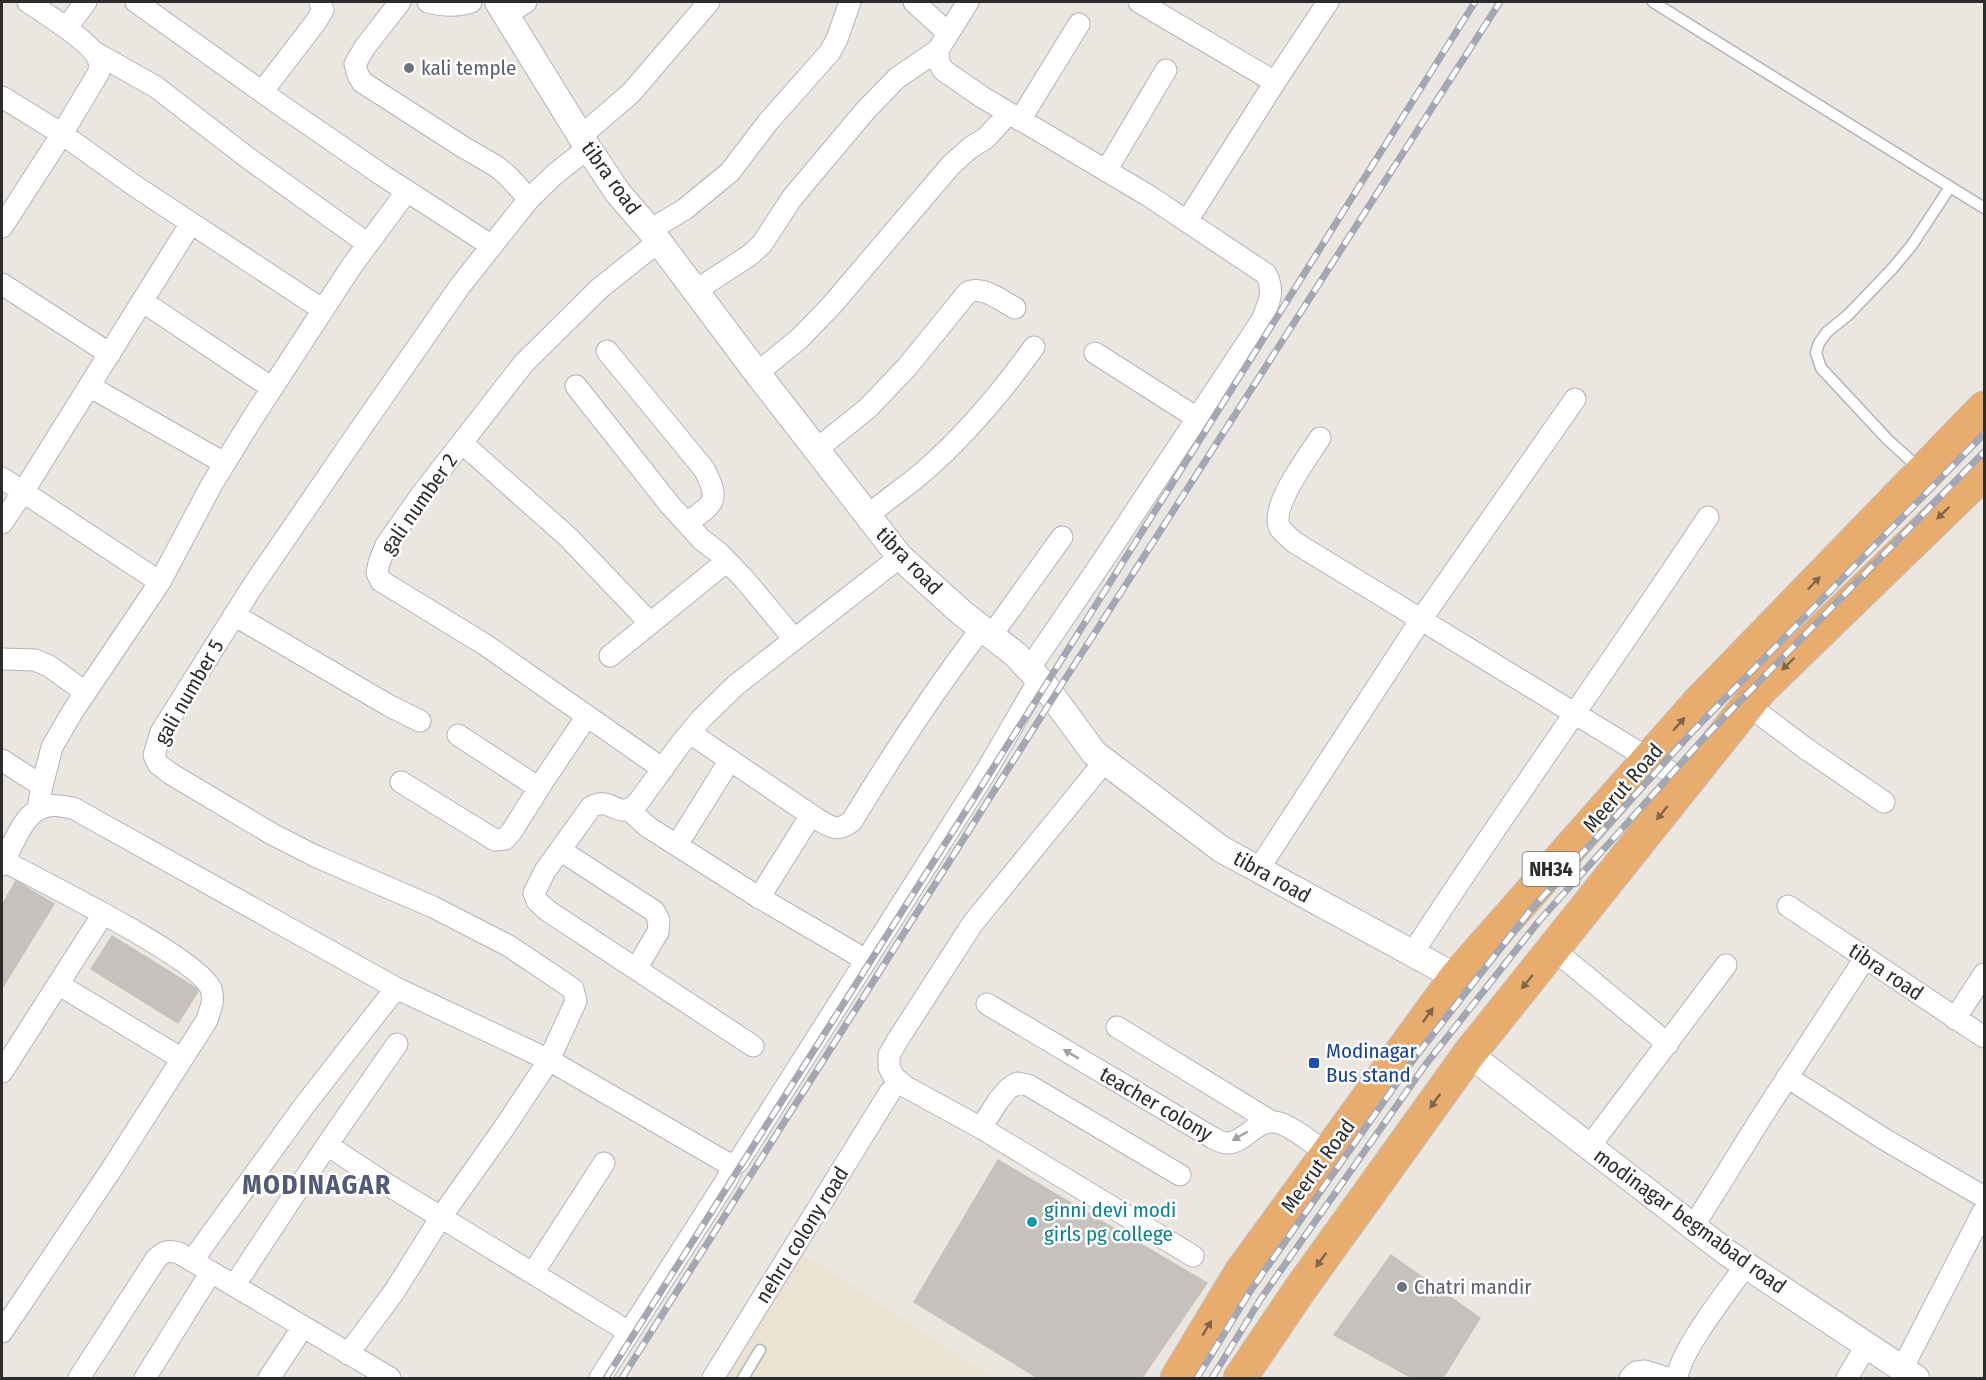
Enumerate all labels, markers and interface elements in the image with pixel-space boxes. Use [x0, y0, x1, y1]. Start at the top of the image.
place label: kali temple [421, 55, 516, 81]
marker: kali temple [402, 61, 416, 75]
street label: tibra road [576, 136, 646, 220]
street label: gali number 2 [375, 449, 463, 559]
one-way arrow [1936, 506, 1950, 520]
street label: tibra road [870, 522, 948, 600]
one-way arrow [1807, 576, 1821, 591]
street label: gali number 5 [148, 635, 230, 749]
one-way arrow [1780, 657, 1795, 671]
one-way arrow [1672, 717, 1685, 732]
street label: Meerut Road [1577, 738, 1669, 838]
one-way arrow [1656, 805, 1669, 821]
street label: tibra road [1229, 845, 1315, 909]
road number: NH34 [1522, 852, 1580, 886]
street label: tibra road [1844, 938, 1928, 1006]
one-way arrow [1522, 974, 1534, 989]
one-way arrow [1422, 1007, 1434, 1022]
place label: Modinagar Bus stand [1326, 1038, 1417, 1088]
one-way arrow [1063, 1048, 1079, 1059]
marker: Modinagar Bus stand [1307, 1056, 1321, 1070]
street label: teacher colony [1095, 1061, 1218, 1147]
one-way arrow [1429, 1093, 1441, 1109]
street label: Meerut Road [1275, 1114, 1361, 1218]
one-way arrow [1232, 1131, 1248, 1142]
street label: modinagar begmabad road [1589, 1142, 1791, 1300]
street label: nehru colony road [750, 1162, 854, 1308]
district label: MODINAGAR [242, 1169, 392, 1201]
place label: ginni devi modi girls pg college [1044, 1197, 1176, 1247]
marker: ginni devi modi girls pg college [1025, 1215, 1039, 1229]
one-way arrow [1315, 1251, 1327, 1267]
place label: Chatri mandir [1414, 1274, 1532, 1300]
marker: Chatri mandir [1395, 1280, 1409, 1294]
one-way arrow [1202, 1319, 1212, 1336]

